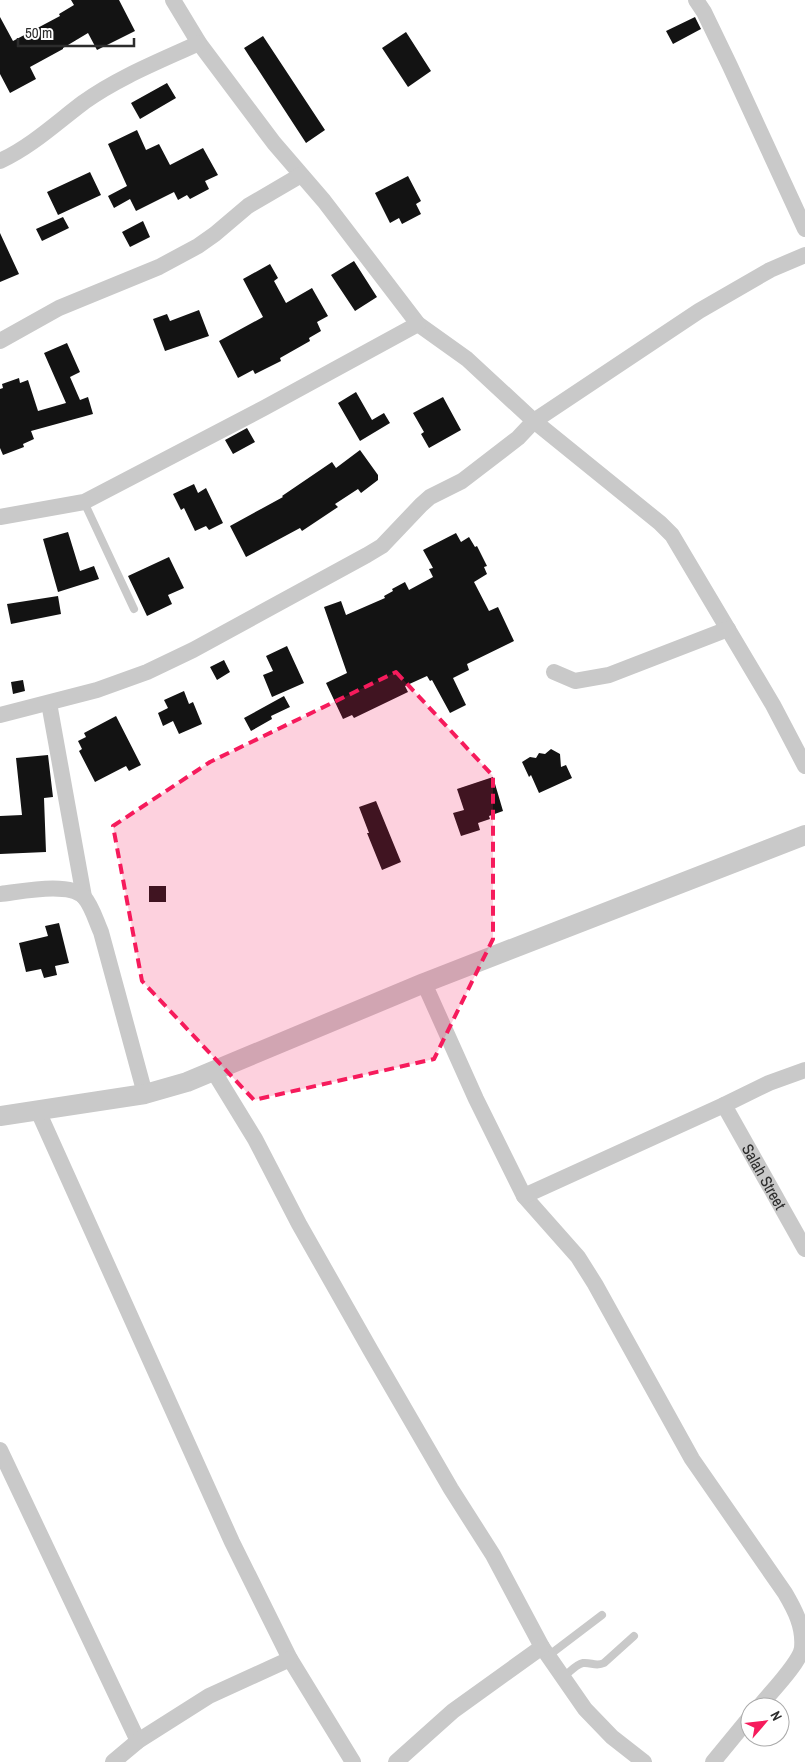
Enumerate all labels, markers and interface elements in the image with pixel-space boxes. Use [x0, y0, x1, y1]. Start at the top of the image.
scale bar [18, 15, 134, 47]
text: 50 m [25, 22, 52, 43]
street label: Salah Street [737, 1140, 792, 1214]
north arrow [740, 1697, 790, 1747]
text: N [767, 1708, 786, 1724]

